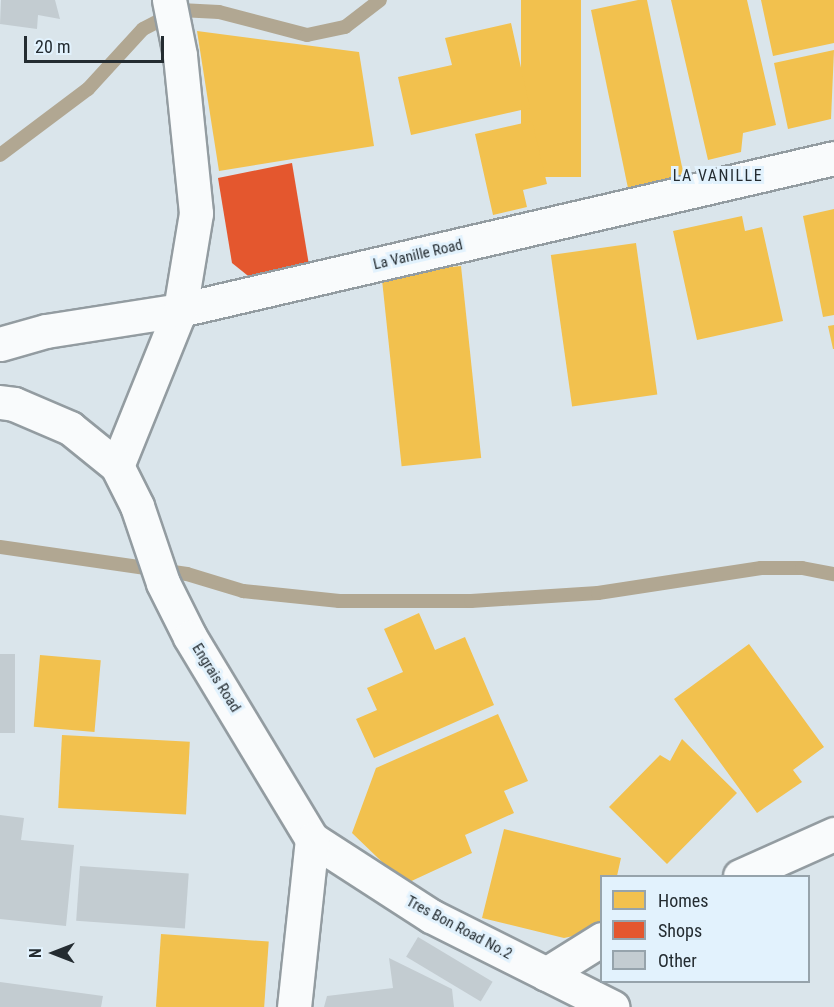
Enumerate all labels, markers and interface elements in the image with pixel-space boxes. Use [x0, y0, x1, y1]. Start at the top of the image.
scale bar [27, 24, 166, 62]
text: 20 m [35, 36, 70, 57]
district label: LA VANILLE [673, 166, 763, 186]
street label: La Vanille Road [372, 236, 464, 274]
street label: Engrais Road [188, 640, 244, 716]
legend [600, 875, 810, 983]
text: Homes [658, 890, 708, 911]
street label: Tres Bon Road No.2 [403, 893, 515, 963]
text: Shops [658, 920, 702, 941]
north arrow [24, 923, 84, 983]
text: N [26, 948, 45, 958]
text: Other [658, 950, 697, 971]

